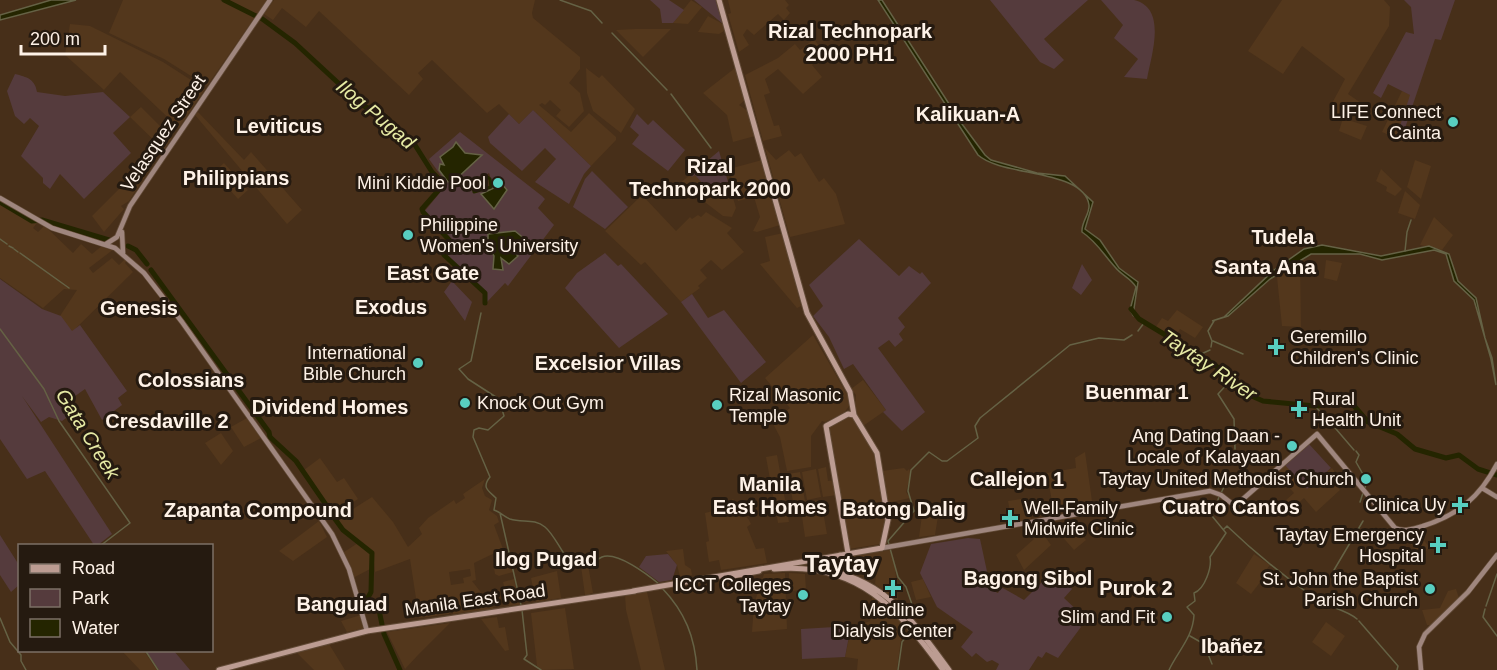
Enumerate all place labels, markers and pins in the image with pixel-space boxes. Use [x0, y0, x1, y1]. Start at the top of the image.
place label: LIFE Connect Cainta [1331, 102, 1442, 143]
marker: LIFE Connect Cainta [1446, 115, 1460, 129]
place label: Mini Kiddie Pool [357, 173, 486, 193]
marker: Mini Kiddie Pool [491, 176, 505, 190]
place label: Philippine Women's University [420, 215, 578, 256]
marker: Philippine Women's University [401, 228, 415, 242]
place label: Geremillo Children's Clinic [1290, 327, 1418, 368]
marker: Geremillo Children's Clinic [1267, 338, 1285, 356]
place label: International Bible Church [303, 343, 406, 384]
marker: International Bible Church [411, 356, 425, 370]
place label: Rizal Masonic Temple [729, 385, 841, 426]
place label: Rural Health Unit [1312, 389, 1401, 430]
place label: Knock Out Gym [477, 393, 604, 413]
marker: Knock Out Gym [458, 396, 472, 410]
marker: Rizal Masonic Temple [710, 398, 724, 412]
marker: Rural Health Unit [1290, 400, 1308, 418]
place label: Ang Dating Daan - Locale of Kalayaan [1127, 426, 1280, 467]
marker: Ang Dating Daan - Locale of Kalayaan [1285, 439, 1299, 453]
place label: Taytay United Methodist Church [1099, 469, 1354, 489]
marker: Taytay United Methodist Church [1359, 472, 1373, 486]
place label: Clinica Uy [1365, 495, 1446, 515]
marker: Clinica Uy [1451, 496, 1469, 514]
place label: Well-Family Midwife Clinic [1024, 498, 1134, 539]
marker: Well-Family Midwife Clinic [1001, 509, 1019, 527]
place label: Taytay Emergency Hospital [1276, 525, 1424, 566]
marker: Taytay Emergency Hospital [1429, 536, 1447, 554]
place label: St. John the Baptist Parish Church [1262, 569, 1418, 610]
place label: ICCT Colleges Taytay [674, 575, 791, 616]
marker: Medline Dialysis Center [884, 579, 902, 597]
marker: St. John the Baptist Parish Church [1423, 582, 1437, 596]
marker: ICCT Colleges Taytay [796, 588, 810, 602]
place label: Medline Dialysis Center [832, 600, 954, 641]
place label: Slim and Fit [1060, 607, 1155, 627]
marker: Slim and Fit [1160, 610, 1174, 624]

